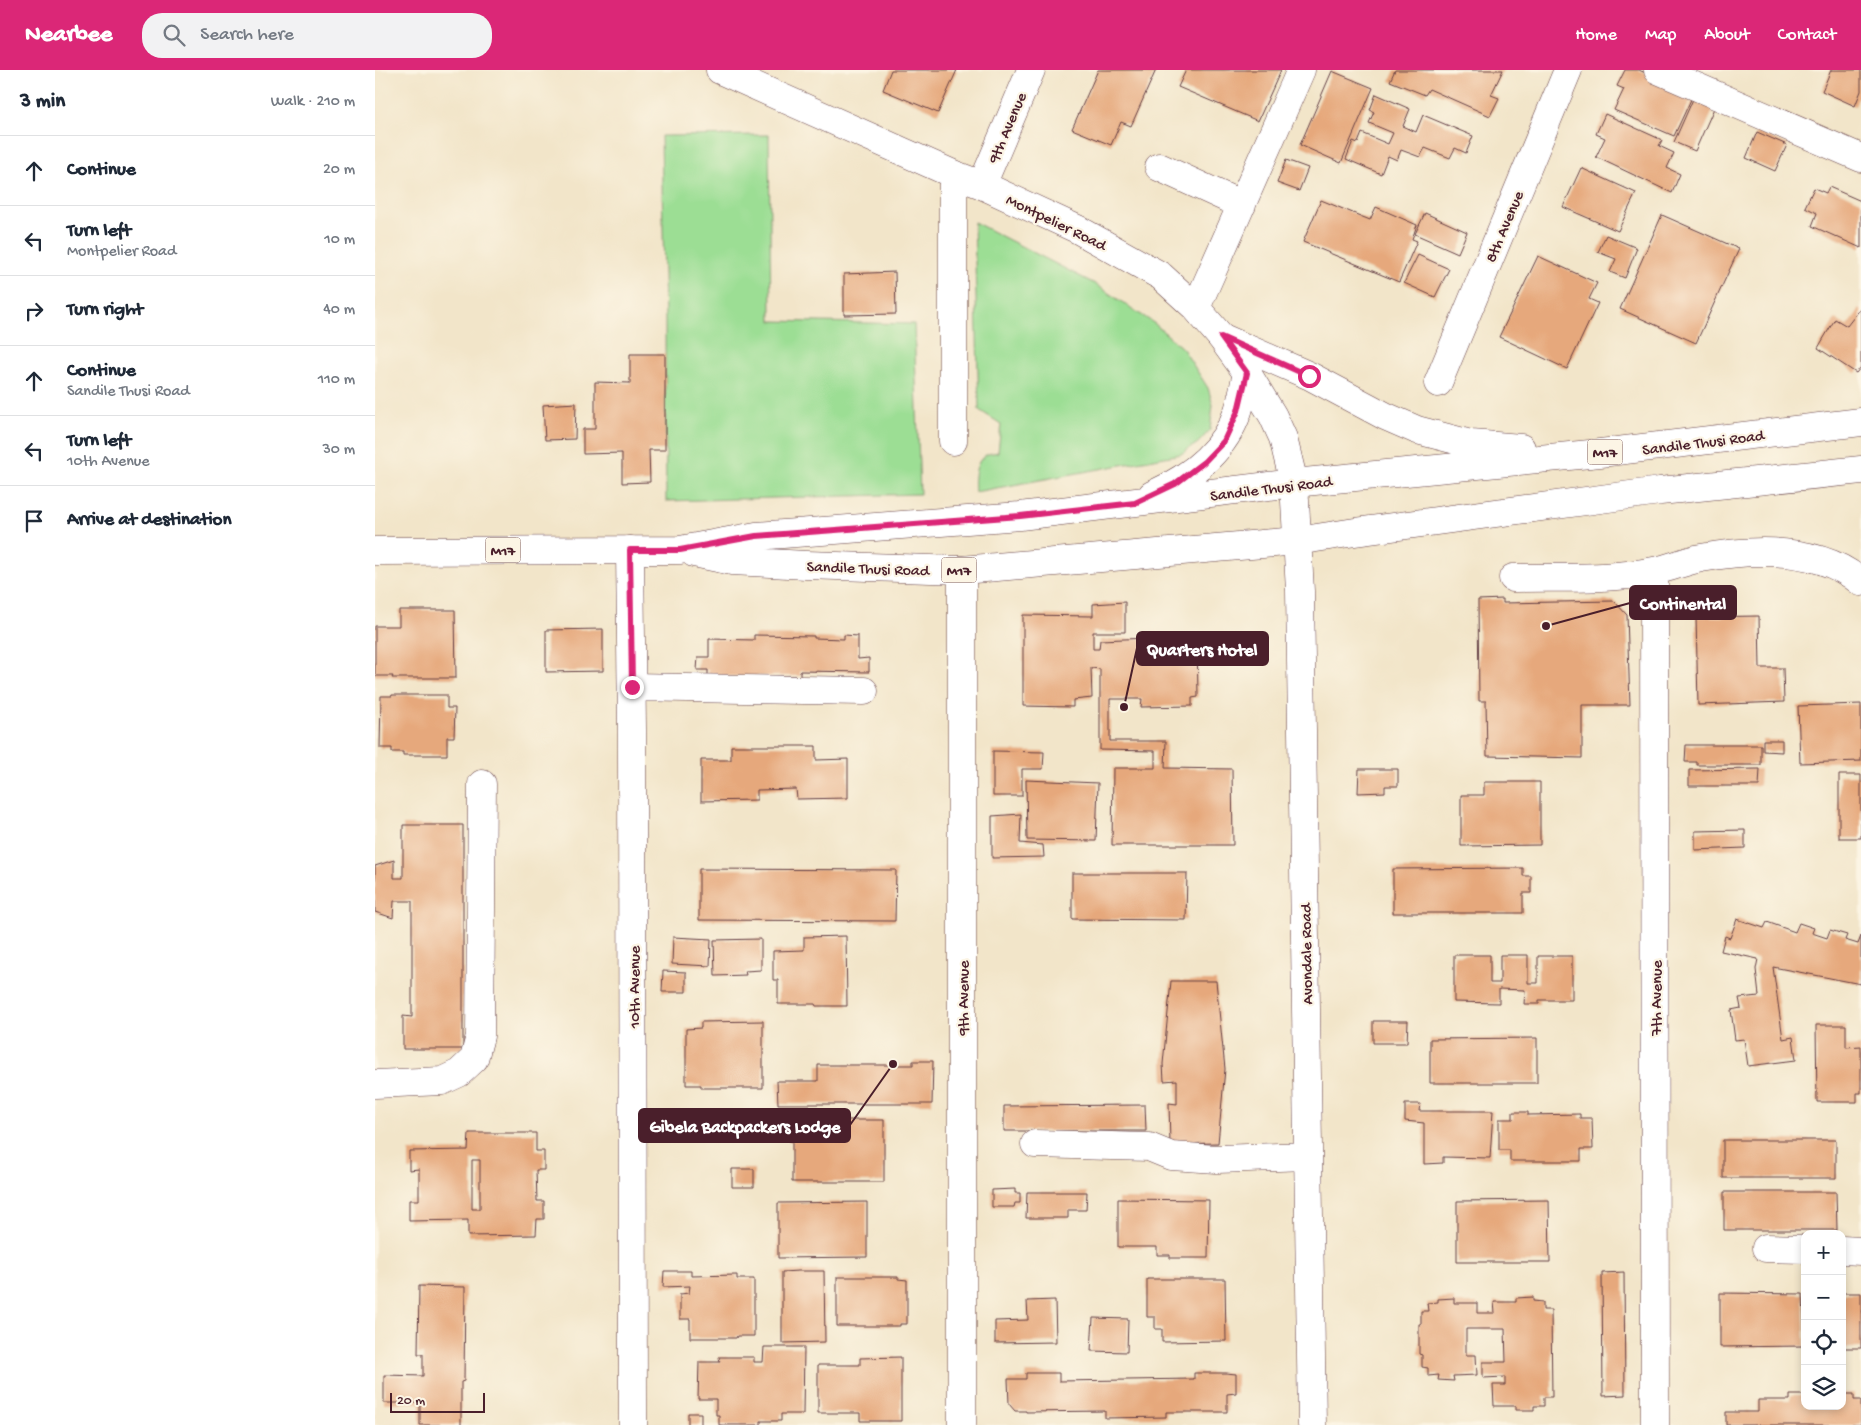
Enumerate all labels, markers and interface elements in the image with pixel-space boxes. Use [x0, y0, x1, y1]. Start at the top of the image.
search box [142, 13, 492, 58]
text: Nearbee [25, 21, 112, 50]
icon: search [160, 21, 188, 49]
text: Search here [200, 24, 294, 47]
text: Home [1575, 25, 1617, 46]
text: Map [1645, 25, 1676, 46]
text: About [1704, 25, 1750, 46]
text: Contact [1778, 25, 1836, 46]
street label: 9th Avenue [985, 89, 1033, 168]
text: 3 min [20, 90, 65, 115]
text: Walk · 210 m [271, 93, 355, 112]
icon: ahead [20, 157, 48, 185]
text: Continue [67, 159, 136, 182]
text: 20 m [323, 161, 355, 180]
street label: 8th Avenue [1483, 188, 1530, 266]
street label: Montpelier Road [1002, 192, 1110, 257]
text: Turn left [67, 220, 131, 243]
icon: left [20, 227, 48, 255]
text: 10 m [324, 231, 355, 250]
text: Montpelier Road [67, 243, 176, 262]
icon: right [20, 297, 48, 325]
text: Turn right [67, 299, 143, 322]
text: 40 m [323, 301, 355, 320]
text: Continue [67, 360, 136, 383]
route start [1298, 365, 1321, 388]
icon: ahead [20, 367, 48, 395]
text: 110 m [318, 371, 355, 390]
text: Sandile Thusi Road [67, 383, 190, 402]
street label: Sandile Thusi Road [1641, 427, 1767, 461]
text: Turn left [67, 430, 131, 453]
icon: left [20, 437, 48, 465]
road number: M17 [1587, 440, 1623, 464]
text: 30 m [322, 441, 355, 460]
text: 10th Avenue [67, 453, 150, 472]
street label: Sandile Thusi Road [1209, 473, 1335, 507]
icon: arrive [20, 507, 48, 535]
text: Arrive at destination [67, 509, 231, 532]
road number: M17 [485, 538, 521, 562]
road number: M17 [941, 558, 977, 582]
street label: Sandile Thusi Road [806, 559, 931, 582]
callout: Continental [1630, 586, 1736, 619]
text: Continental [1639, 595, 1726, 616]
callout: Quarters Hotel [1137, 632, 1268, 665]
text: Quarters Hotel [1146, 641, 1258, 662]
route end [621, 676, 644, 699]
street label: Avondale Road [1298, 902, 1319, 1005]
street label: 10th Avenue [627, 945, 646, 1029]
street label: 9th Avenue [956, 960, 975, 1037]
street label: 7th Avenue [1649, 960, 1668, 1037]
callout: Gibela Backpackers Lodge [639, 1109, 850, 1142]
text: Gibela Backpackers Lodge [649, 1118, 841, 1139]
map controls [1801, 1230, 1846, 1410]
button: + [1801, 1230, 1846, 1275]
button: − [1801, 1275, 1846, 1320]
button: locate [1801, 1320, 1846, 1365]
button: layers [1801, 1365, 1846, 1410]
scale bar [390, 1390, 485, 1413]
text: 20 m [397, 1393, 425, 1410]

